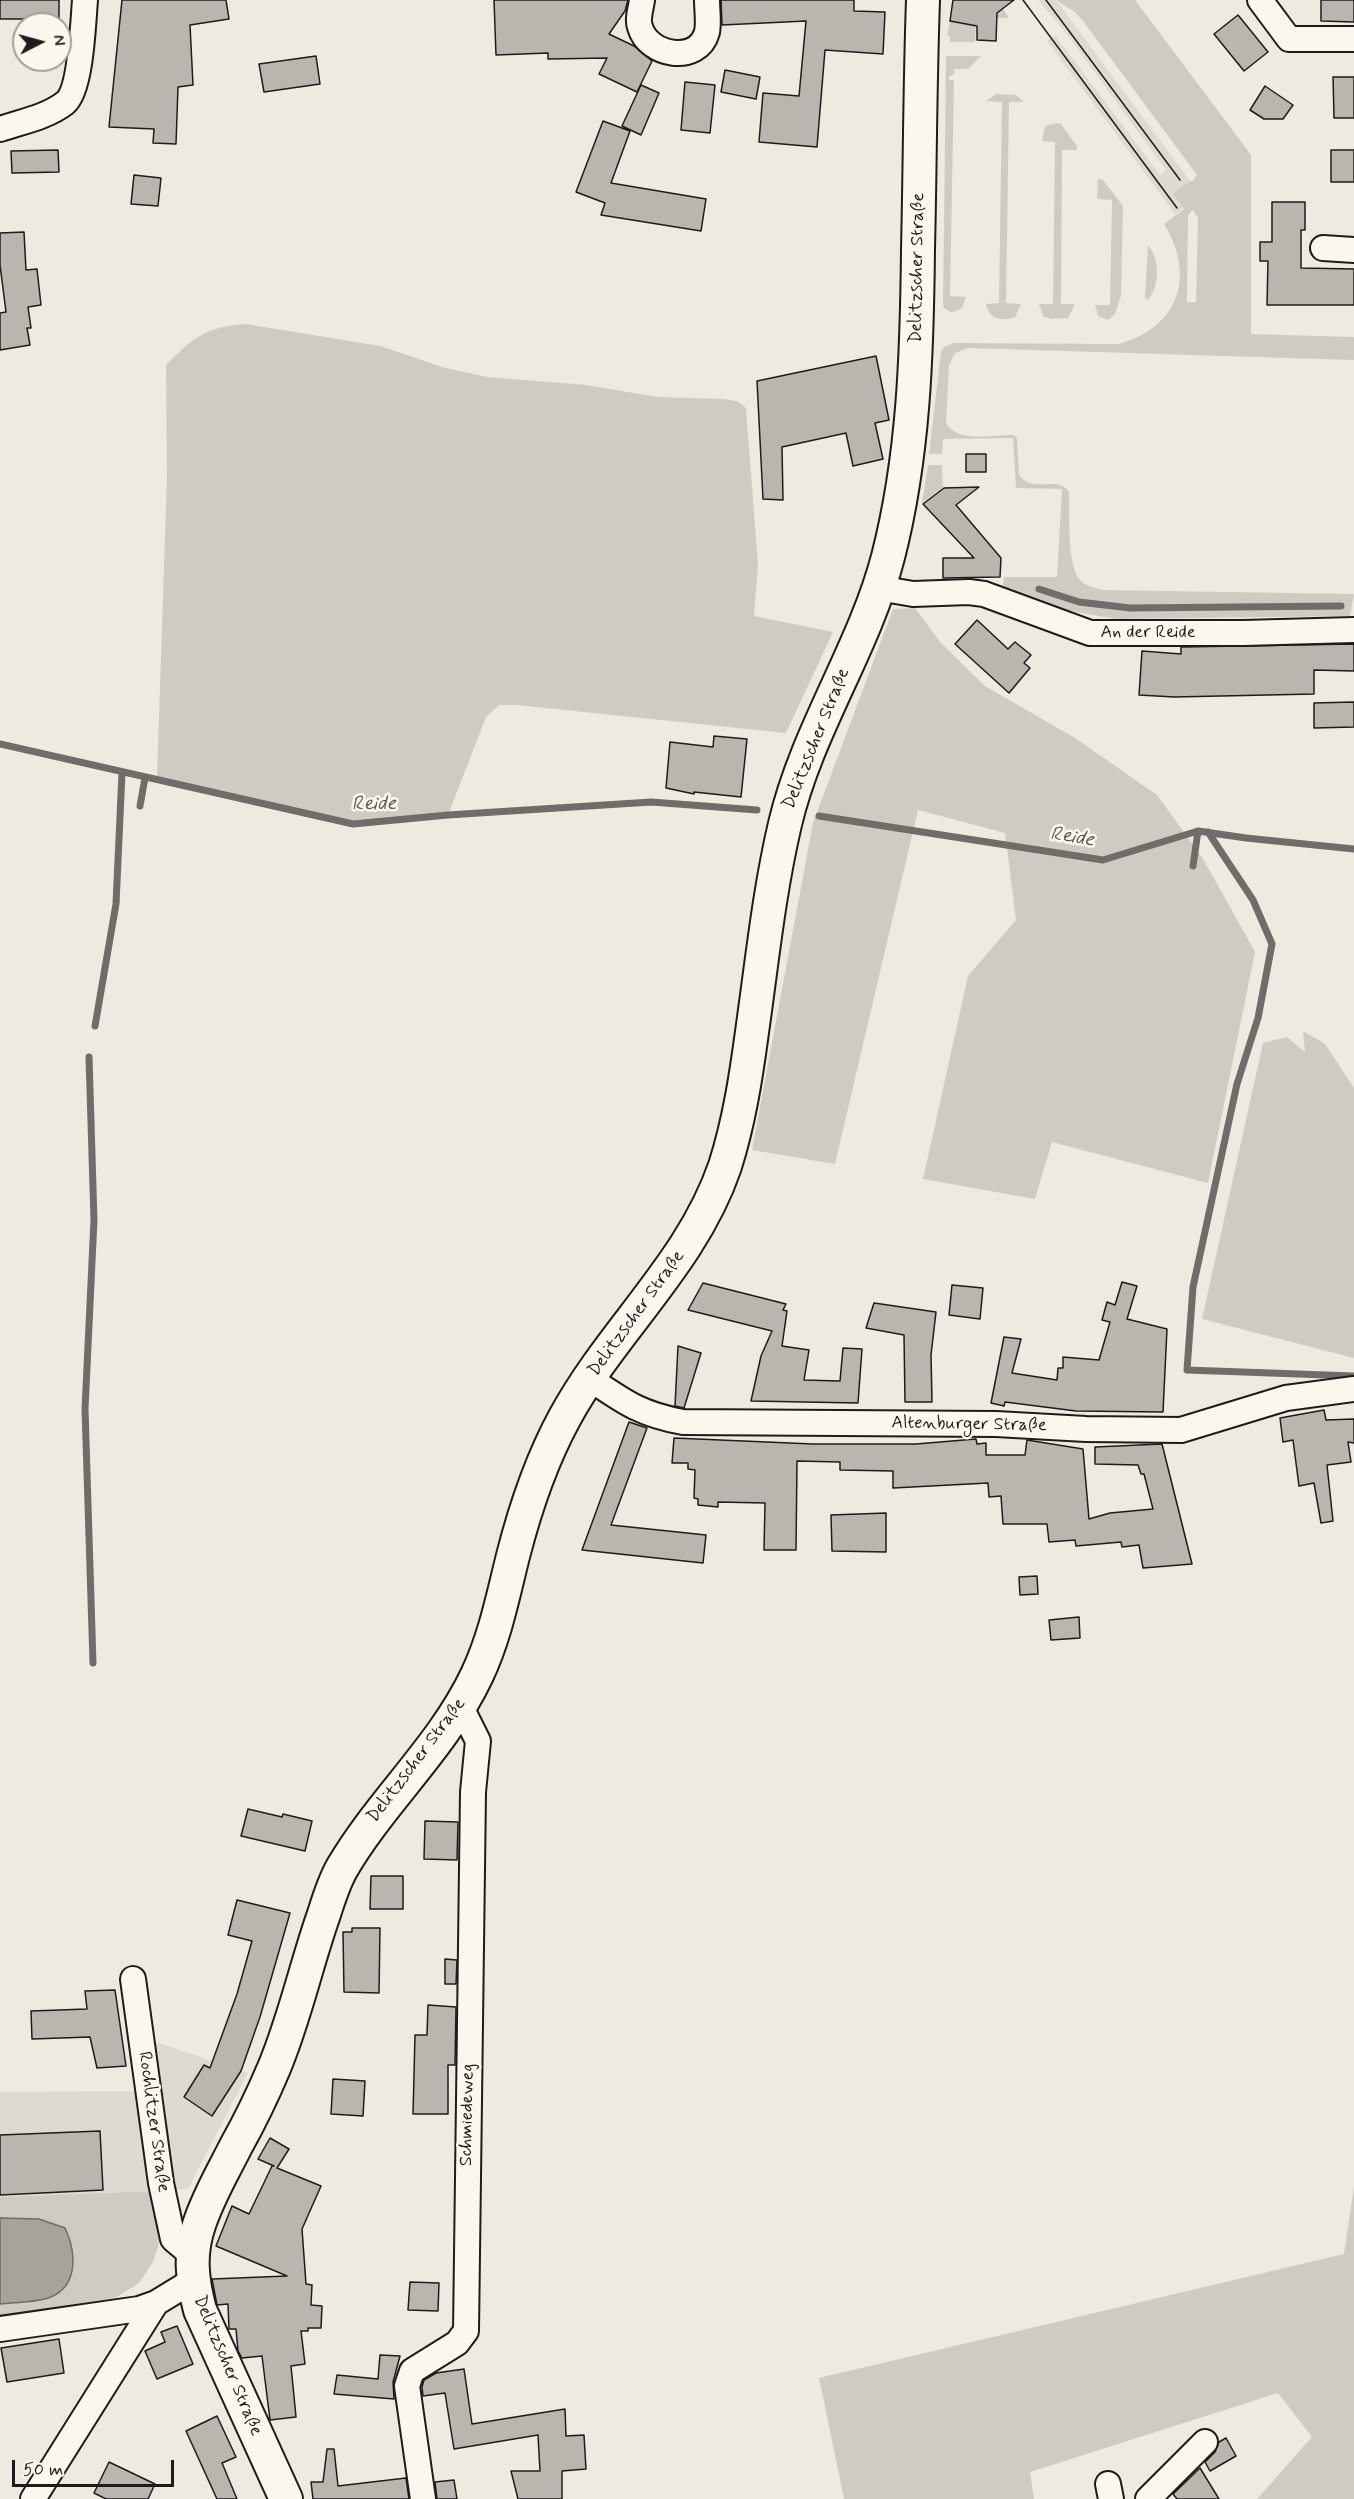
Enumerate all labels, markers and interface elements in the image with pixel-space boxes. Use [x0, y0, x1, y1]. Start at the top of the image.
north arrow [12, 12, 72, 72]
text: N [47, 34, 69, 47]
street label: Delitzscher Straße [906, 193, 930, 343]
street label: An der Reide [1100, 622, 1196, 644]
street label: Delitzscher Straße [779, 665, 855, 813]
water label: Reide [352, 793, 396, 817]
water label: Reide [1048, 823, 1096, 853]
street label: Delitzscher Straße [584, 1247, 690, 1381]
street label: Altenburger Straße [891, 1413, 1047, 1437]
street label: Delitzscher Straße [363, 1694, 471, 1828]
street label: Rochlitzer Straße [132, 2050, 174, 2194]
street label: Schmiedeweg [456, 2064, 480, 2166]
street label: Delitzscher Straße [188, 2293, 266, 2439]
scale bar [15, 2448, 177, 2486]
text: 50 m [23, 2458, 63, 2482]

